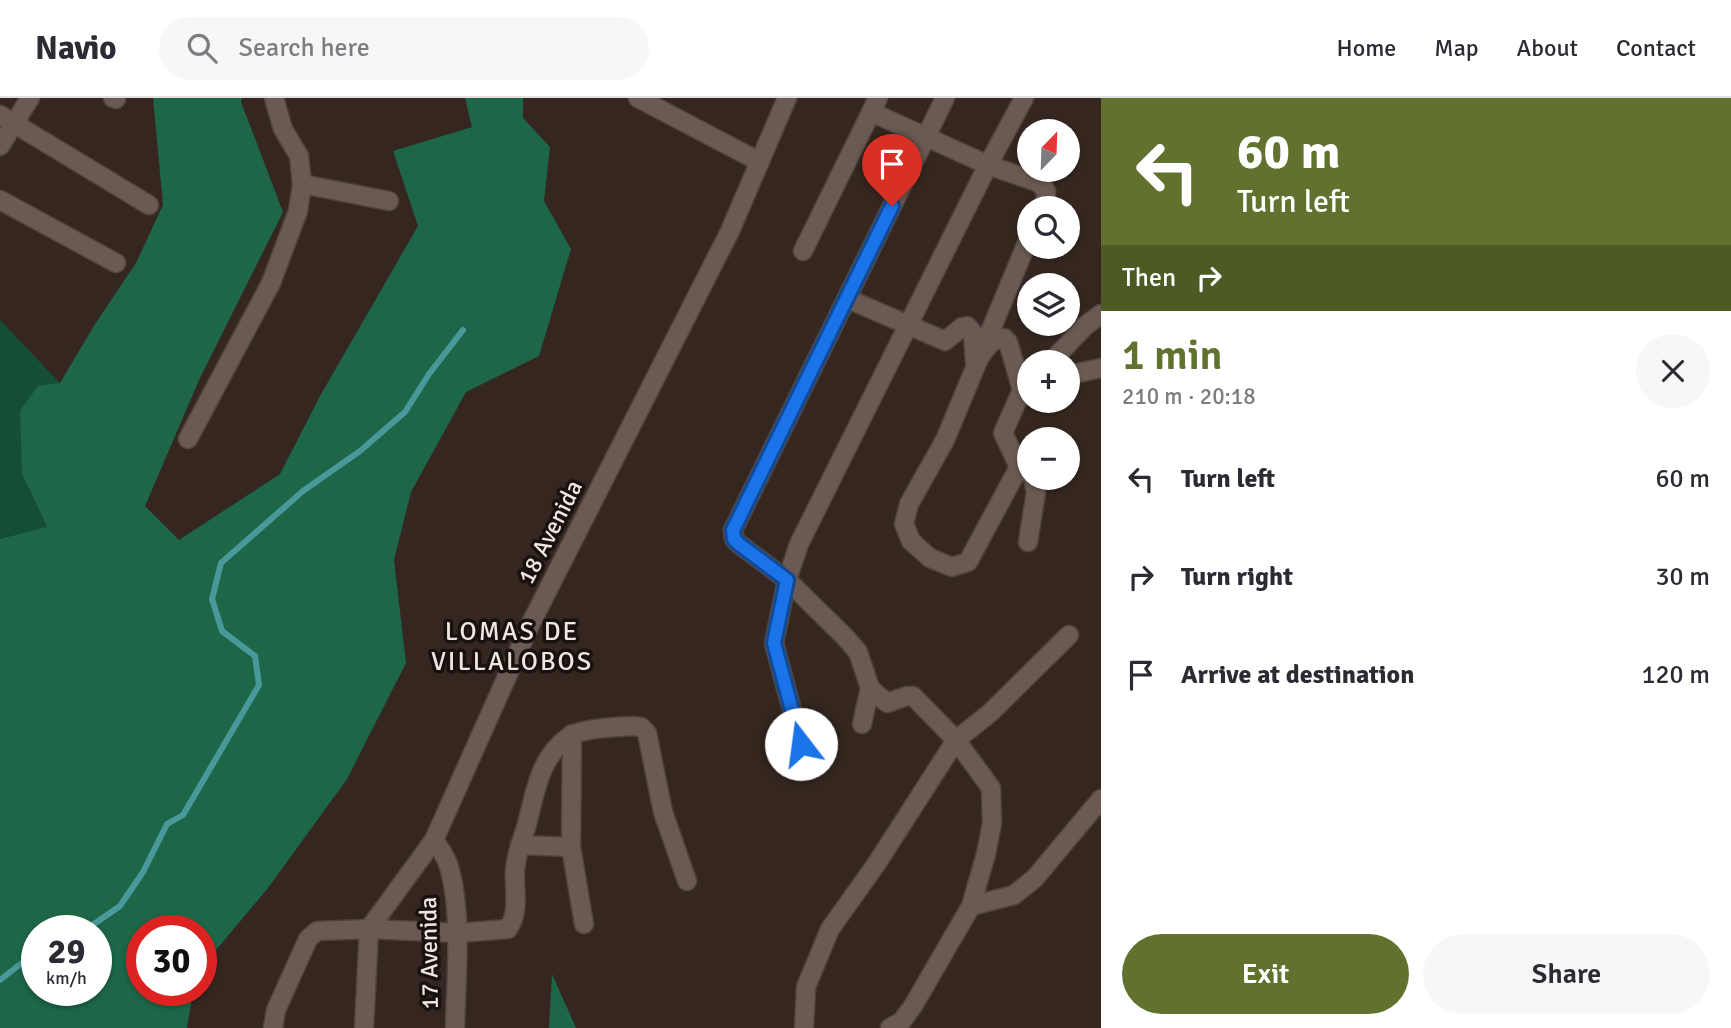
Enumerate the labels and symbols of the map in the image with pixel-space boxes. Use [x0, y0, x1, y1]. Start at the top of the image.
north arrow [1017, 119, 1080, 182]
pin [862, 134, 922, 206]
street label: 18 Avenida [511, 475, 589, 589]
district label: LOMAS DE VILLALOBOS [431, 616, 593, 678]
position arrow [764, 707, 838, 781]
street label: 17 Avenida [413, 896, 445, 1010]
speed limit sign: 30 [126, 915, 217, 1006]

